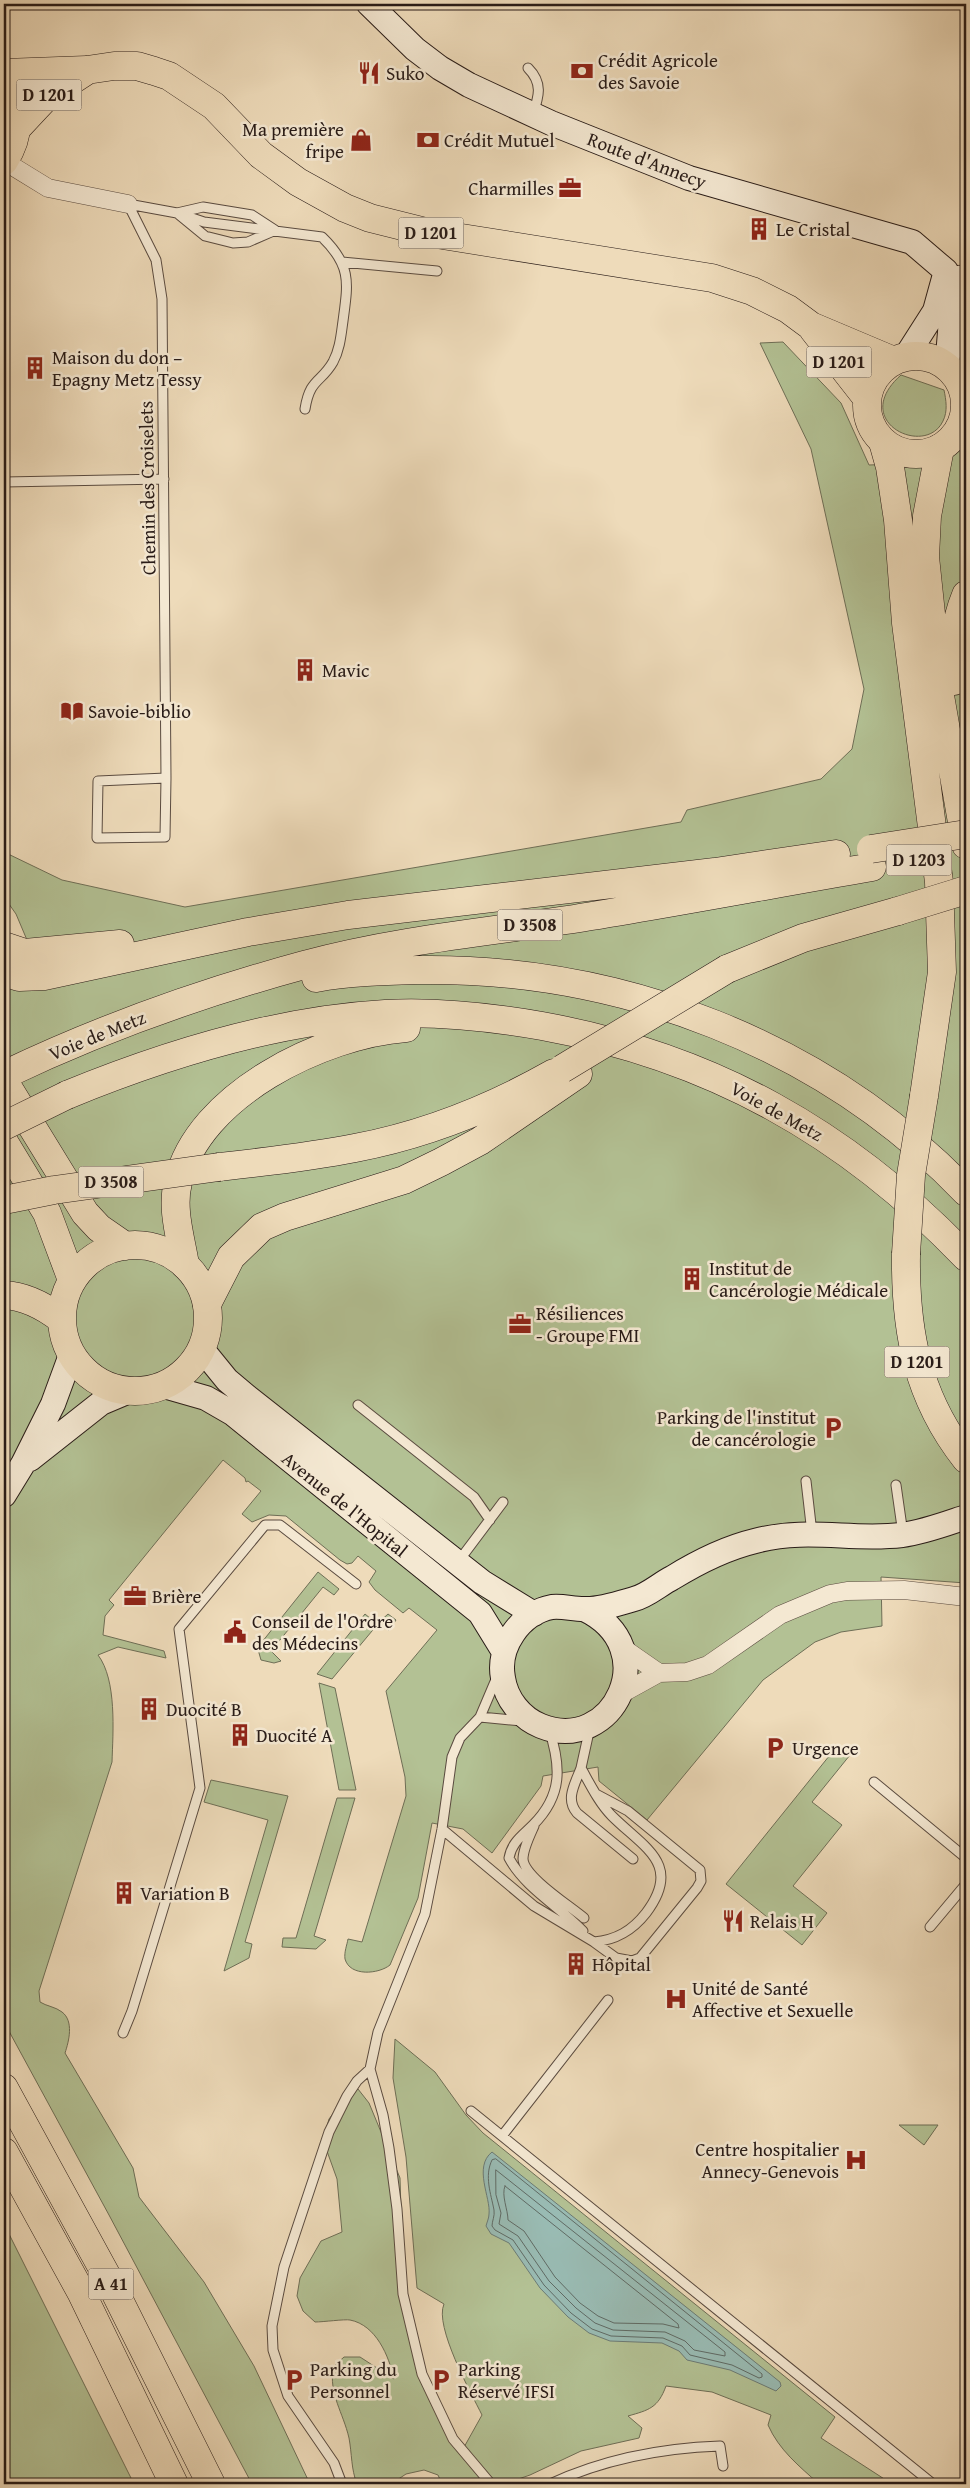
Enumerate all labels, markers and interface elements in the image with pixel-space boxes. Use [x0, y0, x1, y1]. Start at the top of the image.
place label: Crédit Agricole des Savoie [598, 46, 718, 96]
bank icon: Crédit Agricole des Savoie [569, 58, 595, 84]
place label: Suko [386, 59, 425, 87]
restaurant icon: Suko [356, 60, 382, 86]
road number: D 1201 [17, 80, 82, 110]
place label: Ma première fripe [242, 115, 344, 165]
street label: Route d'Annecy [583, 124, 711, 196]
place label: Crédit Mutuel [444, 126, 555, 154]
shop icon: Ma première fripe [348, 127, 374, 153]
bank icon: Crédit Mutuel [415, 127, 441, 153]
place label: Charmilles [468, 174, 554, 202]
office icon: Charmilles [557, 175, 583, 201]
place label: Le Cristal [776, 215, 850, 243]
building icon: Le Cristal [746, 216, 772, 242]
road number: D 1201 [398, 218, 464, 248]
place label: Maison du don – Epagny Metz Tessy [52, 343, 202, 393]
road number: D 1201 [806, 347, 872, 378]
building icon: Maison du don – Epagny Metz Tessy [22, 355, 48, 381]
street label: Chemin des Croiselets [131, 401, 163, 575]
place label: Mavic [322, 656, 370, 684]
building icon: Mavic [292, 657, 318, 683]
place label: Savoie-biblio [88, 697, 191, 725]
library icon: Savoie-biblio [59, 698, 85, 724]
road number: D 1203 [886, 844, 952, 876]
road number: D 3508 [498, 910, 562, 940]
street label: Voie de Metz [44, 1003, 150, 1067]
street label: Voie de Metz [726, 1074, 828, 1148]
road number: D 3508 [78, 1166, 144, 1198]
place label: Institut de Cancérologie Médicale [709, 1254, 888, 1304]
building icon: Institut de Cancérologie Médicale [679, 1266, 705, 1292]
place label: Résiliences - Groupe FMI [536, 1299, 640, 1349]
office icon: Résiliences - Groupe FMI [507, 1311, 533, 1337]
road number: D 1201 [884, 1346, 950, 1378]
place label: Parking de l'institut de cancérologie [657, 1403, 816, 1453]
parking icon: Parking de l'institut de cancérologie [820, 1415, 846, 1441]
street label: Avenue de l'Hopital [276, 1444, 414, 1564]
place label: Brière [152, 1582, 201, 1610]
office icon: Brière [122, 1583, 148, 1609]
place label: Conseil de l'Ordre des Médecins [252, 1607, 393, 1657]
public building icon: Conseil de l'Ordre des Médecins [222, 1619, 248, 1645]
place label: Duocité B [166, 1695, 242, 1723]
building icon: Duocité B [136, 1696, 162, 1722]
place label: Duocité A [256, 1721, 333, 1749]
building icon: Duocité A [227, 1722, 253, 1748]
place label: Urgence [792, 1734, 859, 1762]
parking icon: Urgence [762, 1735, 788, 1761]
place label: Variation B [140, 1879, 230, 1907]
building icon: Variation B [111, 1880, 137, 1906]
place label: Relais H [750, 1907, 814, 1935]
restaurant icon: Relais H [720, 1908, 746, 1934]
place label: Hôpital [592, 1950, 651, 1978]
building icon: Hôpital [563, 1951, 589, 1977]
place label: Unité de Santé Affective et Sexuelle [692, 1974, 853, 2024]
hospital icon: Unité de Santé Affective et Sexuelle [663, 1986, 689, 2012]
place label: Centre hospitalier Annecy-Genevois [695, 2135, 839, 2185]
hospital icon: Centre hospitalier Annecy-Genevois [843, 2147, 869, 2173]
road number: A 41 [88, 2268, 134, 2300]
place label: Parking du Personnel [310, 2355, 397, 2405]
place label: Parking Réservé IFSI [458, 2355, 555, 2405]
parking icon: Parking du Personnel [281, 2367, 307, 2393]
parking icon: Parking Réservé IFSI [428, 2367, 454, 2393]

